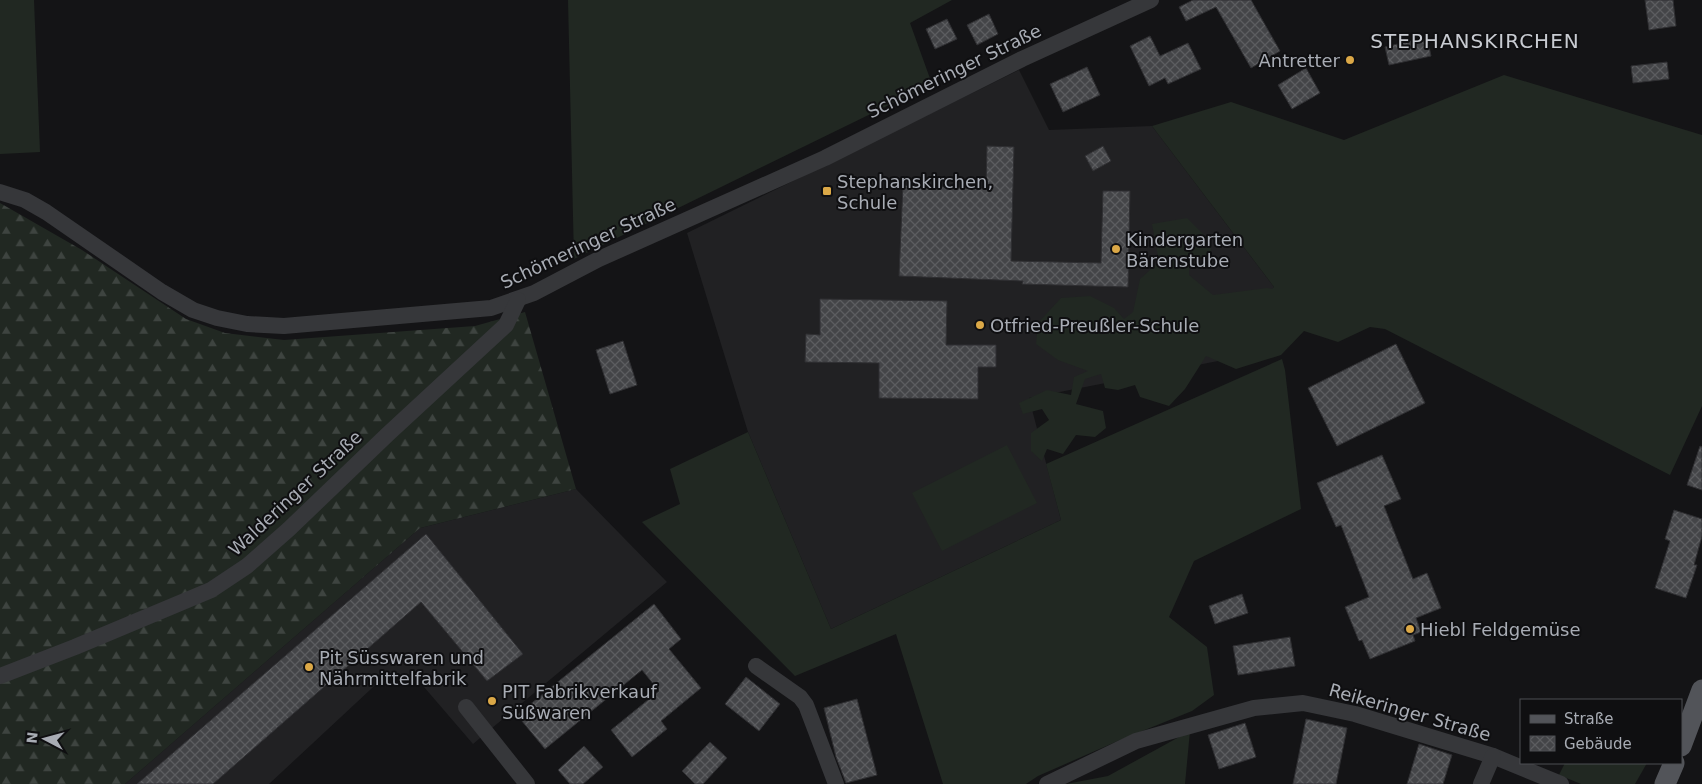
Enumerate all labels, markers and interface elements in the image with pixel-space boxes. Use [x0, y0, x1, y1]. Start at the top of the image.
street label: Schömeringer Straße [864, 20, 1044, 122]
district label: STEPHANSKIRCHEN [1370, 29, 1580, 53]
place label: Antretter [1259, 50, 1341, 71]
marker: Antretter [1344, 54, 1356, 66]
place label: Stephanskirchen, Schule [837, 171, 993, 213]
marker: Stephanskirchen, Schule [821, 185, 833, 197]
street label: Schömeringer Straße [497, 193, 679, 293]
place label: Kindergarten Bärenstube [1126, 229, 1243, 271]
marker: Kindergarten Bärenstube [1110, 243, 1122, 255]
place label: Otfried-Preußler-Schule [990, 315, 1199, 336]
marker: Otfried-Preußler-Schule [974, 319, 986, 331]
street label: Walderinger Straße [224, 426, 366, 560]
place label: Hiebl Feldgemüse [1420, 619, 1581, 640]
marker: Hiebl Feldgemüse [1404, 623, 1416, 635]
place label: Pit Süsswaren und Nährmittelfabrik [319, 647, 484, 689]
marker: Pit Süsswaren und Nährmittelfabrik [303, 661, 315, 673]
street label: Reikeringer Straße [1327, 679, 1493, 745]
place label: PIT Fabrikverkauf Süßwaren [502, 681, 658, 723]
marker: PIT Fabrikverkauf Süßwaren [486, 695, 498, 707]
legend [1520, 699, 1682, 764]
text: Straße [1564, 710, 1613, 728]
north arrow [20, 714, 70, 764]
text: N [24, 731, 41, 744]
text: Gebäude [1564, 735, 1632, 753]

